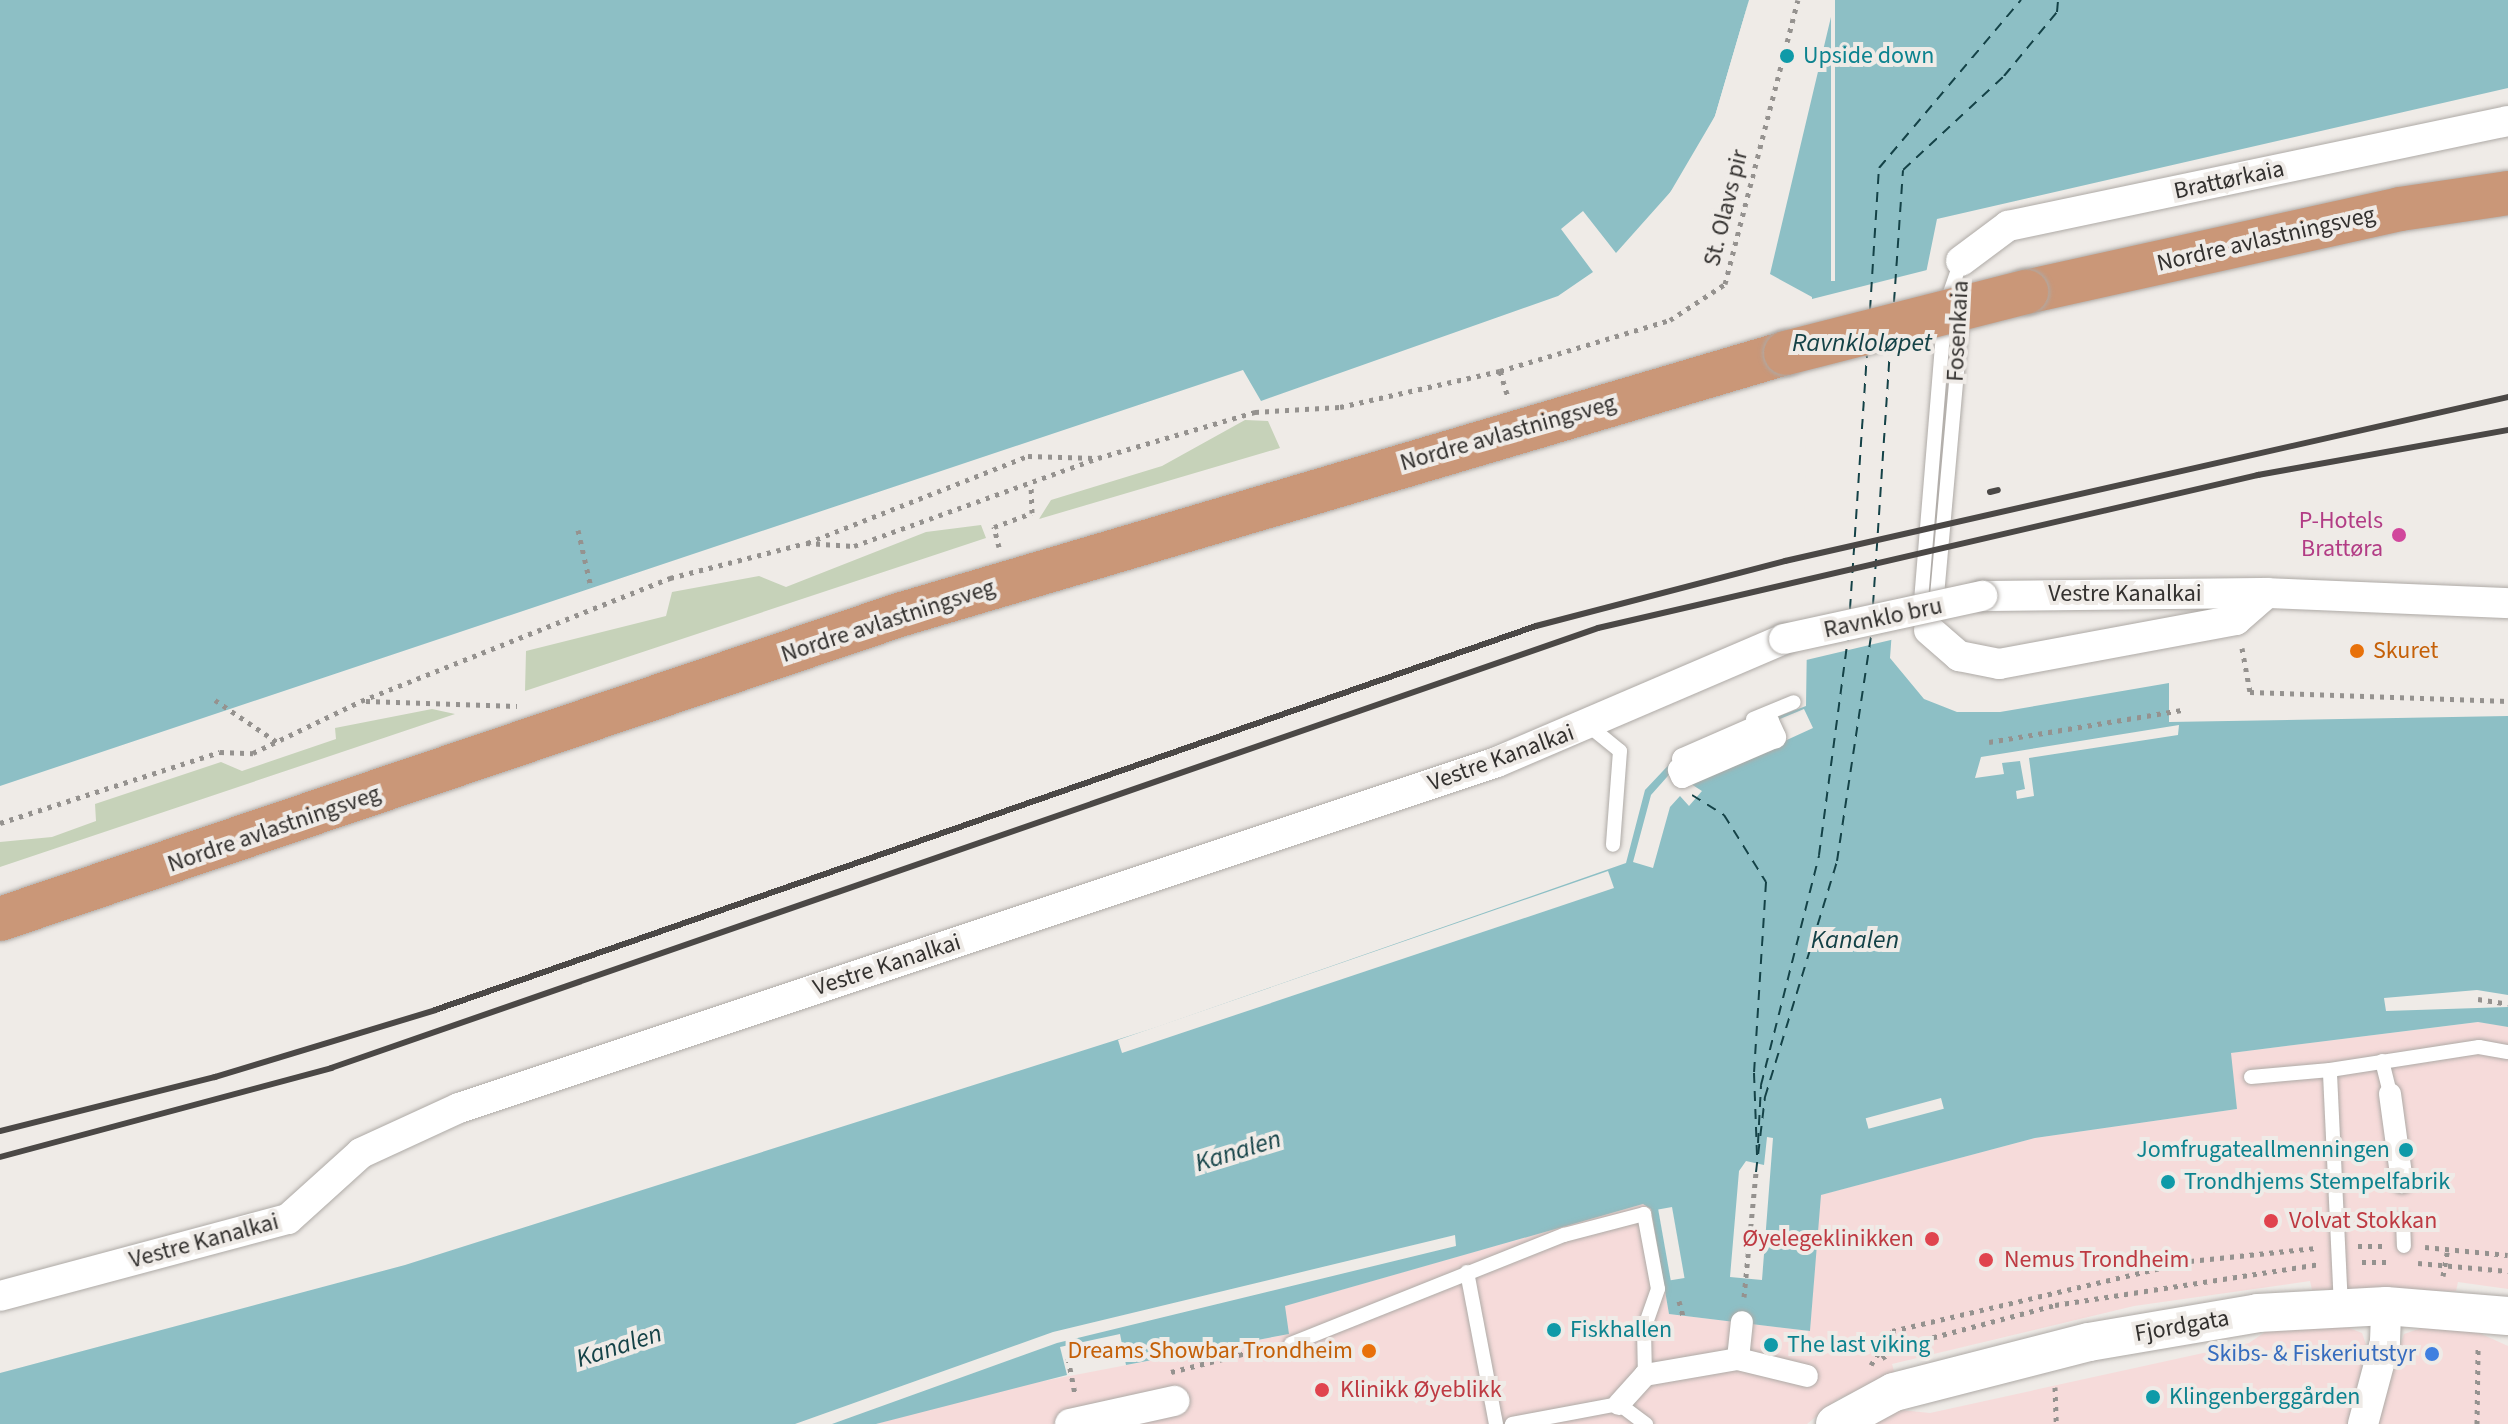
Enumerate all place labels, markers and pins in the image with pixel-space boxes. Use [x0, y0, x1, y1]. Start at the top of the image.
place label: Upside down [1803, 42, 1934, 70]
marker: Upside down [1778, 47, 1796, 65]
place label: P-Hotels Brattøra [2299, 507, 2383, 563]
marker: P-Hotels Brattøra [2390, 526, 2408, 544]
place label: Skuret [2373, 637, 2438, 665]
marker: Skuret [2348, 642, 2366, 660]
place label: Jomfrugateallmenningen [2136, 1136, 2390, 1164]
marker: Jomfrugateallmenningen [2397, 1141, 2415, 1159]
place label: Trondhjems Stempelfabrik [2184, 1168, 2450, 1196]
marker: Trondhjems Stempelfabrik [2159, 1173, 2177, 1191]
place label: Volvat Stokkan [2289, 1207, 2437, 1235]
marker: Volvat Stokkan [2260, 1210, 2282, 1232]
place label: Øyelegeklinikken [1742, 1225, 1914, 1253]
marker: Øyelegeklinikken [1921, 1228, 1943, 1250]
place label: Nemus Trondheim [2004, 1246, 2189, 1274]
marker: Nemus Trondheim [1975, 1249, 1997, 1271]
place label: Fiskhallen [1570, 1316, 1672, 1344]
marker: Fiskhallen [1545, 1321, 1563, 1339]
place label: The last viking [1787, 1331, 1930, 1359]
marker: The last viking [1762, 1336, 1780, 1354]
place label: Dreams Showbar Trondheim [1067, 1337, 1353, 1365]
place label: Skibs- & Fiskeriutstyr [2207, 1340, 2416, 1368]
marker: Dreams Showbar Trondheim [1360, 1342, 1378, 1360]
marker: Skibs- & Fiskeriutstyr [2423, 1345, 2441, 1363]
place label: Klinikk Øyeblikk [1340, 1376, 1502, 1404]
marker: Klinikk Øyeblikk [1311, 1379, 1333, 1401]
place label: Klingenberggården [2169, 1383, 2360, 1411]
marker: Klingenberggården [2144, 1388, 2162, 1406]

